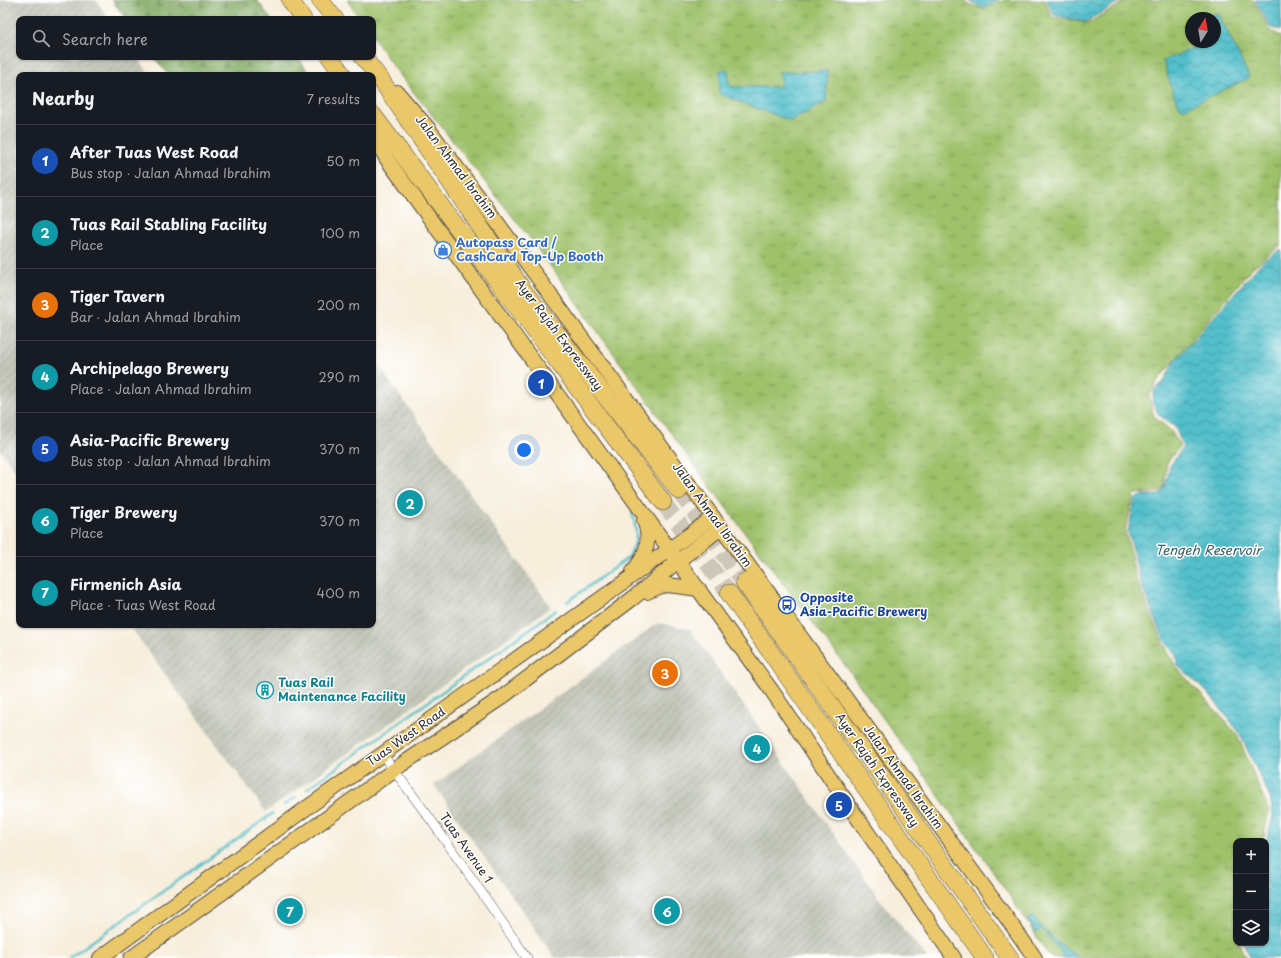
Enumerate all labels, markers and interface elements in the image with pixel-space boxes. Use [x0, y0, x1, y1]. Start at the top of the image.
north arrow [1185, 12, 1221, 48]
search box [16, 16, 376, 60]
icon: search [30, 27, 52, 49]
text: Search here [62, 27, 148, 50]
text: Nearby [32, 85, 94, 111]
text: 7 results [307, 89, 360, 108]
street label: Jalan Ahmad Ibrahim [412, 111, 502, 222]
text: After Tuas West Road [70, 140, 238, 163]
text: 1 [42, 151, 48, 170]
text: 50 m [326, 151, 360, 170]
text: Bus stop · Jalan Ahmad Ibrahim [70, 163, 271, 182]
text: Tuas Rail Stabling Facility [70, 212, 267, 235]
text: 2 [40, 223, 50, 242]
text: 100 m [320, 223, 360, 242]
place label: Autopass Card / CashCard Top-Up Booth [456, 233, 604, 265]
text: Place [70, 235, 103, 254]
shop icon: Autopass Card / CashCard Top-Up Booth [433, 240, 453, 260]
street label: Ayer Rajah Expressway [512, 275, 608, 394]
text: Tiger Tavern [70, 284, 165, 307]
text: 3 [41, 295, 49, 314]
text: 200 m [317, 295, 360, 314]
text: Bar · Jalan Ahmad Ibrahim [70, 307, 241, 326]
text: Archipelago Brewery [70, 356, 229, 379]
text: 4 [41, 367, 49, 386]
text: 290 m [319, 367, 360, 386]
pin: 1 [528, 368, 554, 398]
text: Place · Jalan Ahmad Ibrahim [70, 379, 252, 398]
text: Asia-Pacific Brewery [70, 428, 229, 451]
text: 5 [41, 439, 49, 458]
text: 370 m [319, 439, 360, 458]
your location [514, 440, 534, 460]
text: Bus stop · Jalan Ahmad Ibrahim [70, 451, 271, 470]
street label: Jalan Ahmad Ibrahim [669, 458, 757, 570]
pin: 2 [397, 488, 423, 518]
text: Tiger Brewery [70, 500, 177, 523]
text: 6 [40, 511, 50, 530]
text: 370 m [319, 511, 360, 530]
text: Place [70, 523, 103, 542]
water label: Tengeh Reservoir [1155, 540, 1263, 559]
text: Firmenich Asia [70, 572, 182, 595]
text: 7 [41, 583, 49, 602]
text: 400 m [317, 583, 360, 602]
place label: Opposite Asia-Pacific Brewery [799, 588, 927, 620]
text: Place · Tuas West Road [70, 595, 216, 614]
bus stop icon: Opposite Asia-Pacific Brewery [777, 595, 797, 615]
pin: 3 [652, 658, 678, 688]
place label: Tuas Rail Maintenance Facility [278, 673, 406, 705]
building icon: Tuas Rail Maintenance Facility [255, 680, 275, 700]
street label: Tuas West Road [362, 702, 449, 770]
street label: Ayer Rajah Expressway [832, 709, 924, 830]
street label: Jalan Ahmad Ibrahim [860, 720, 948, 832]
pin: 4 [744, 733, 770, 763]
pin: 5 [826, 790, 852, 820]
street label: Tuas Avenue 1 [436, 808, 498, 886]
map controls [1233, 838, 1269, 946]
button: + [1233, 838, 1269, 874]
button: − [1233, 874, 1269, 910]
pin: 7 [277, 896, 303, 926]
pin: 6 [654, 896, 680, 926]
button: layers [1233, 910, 1269, 946]

